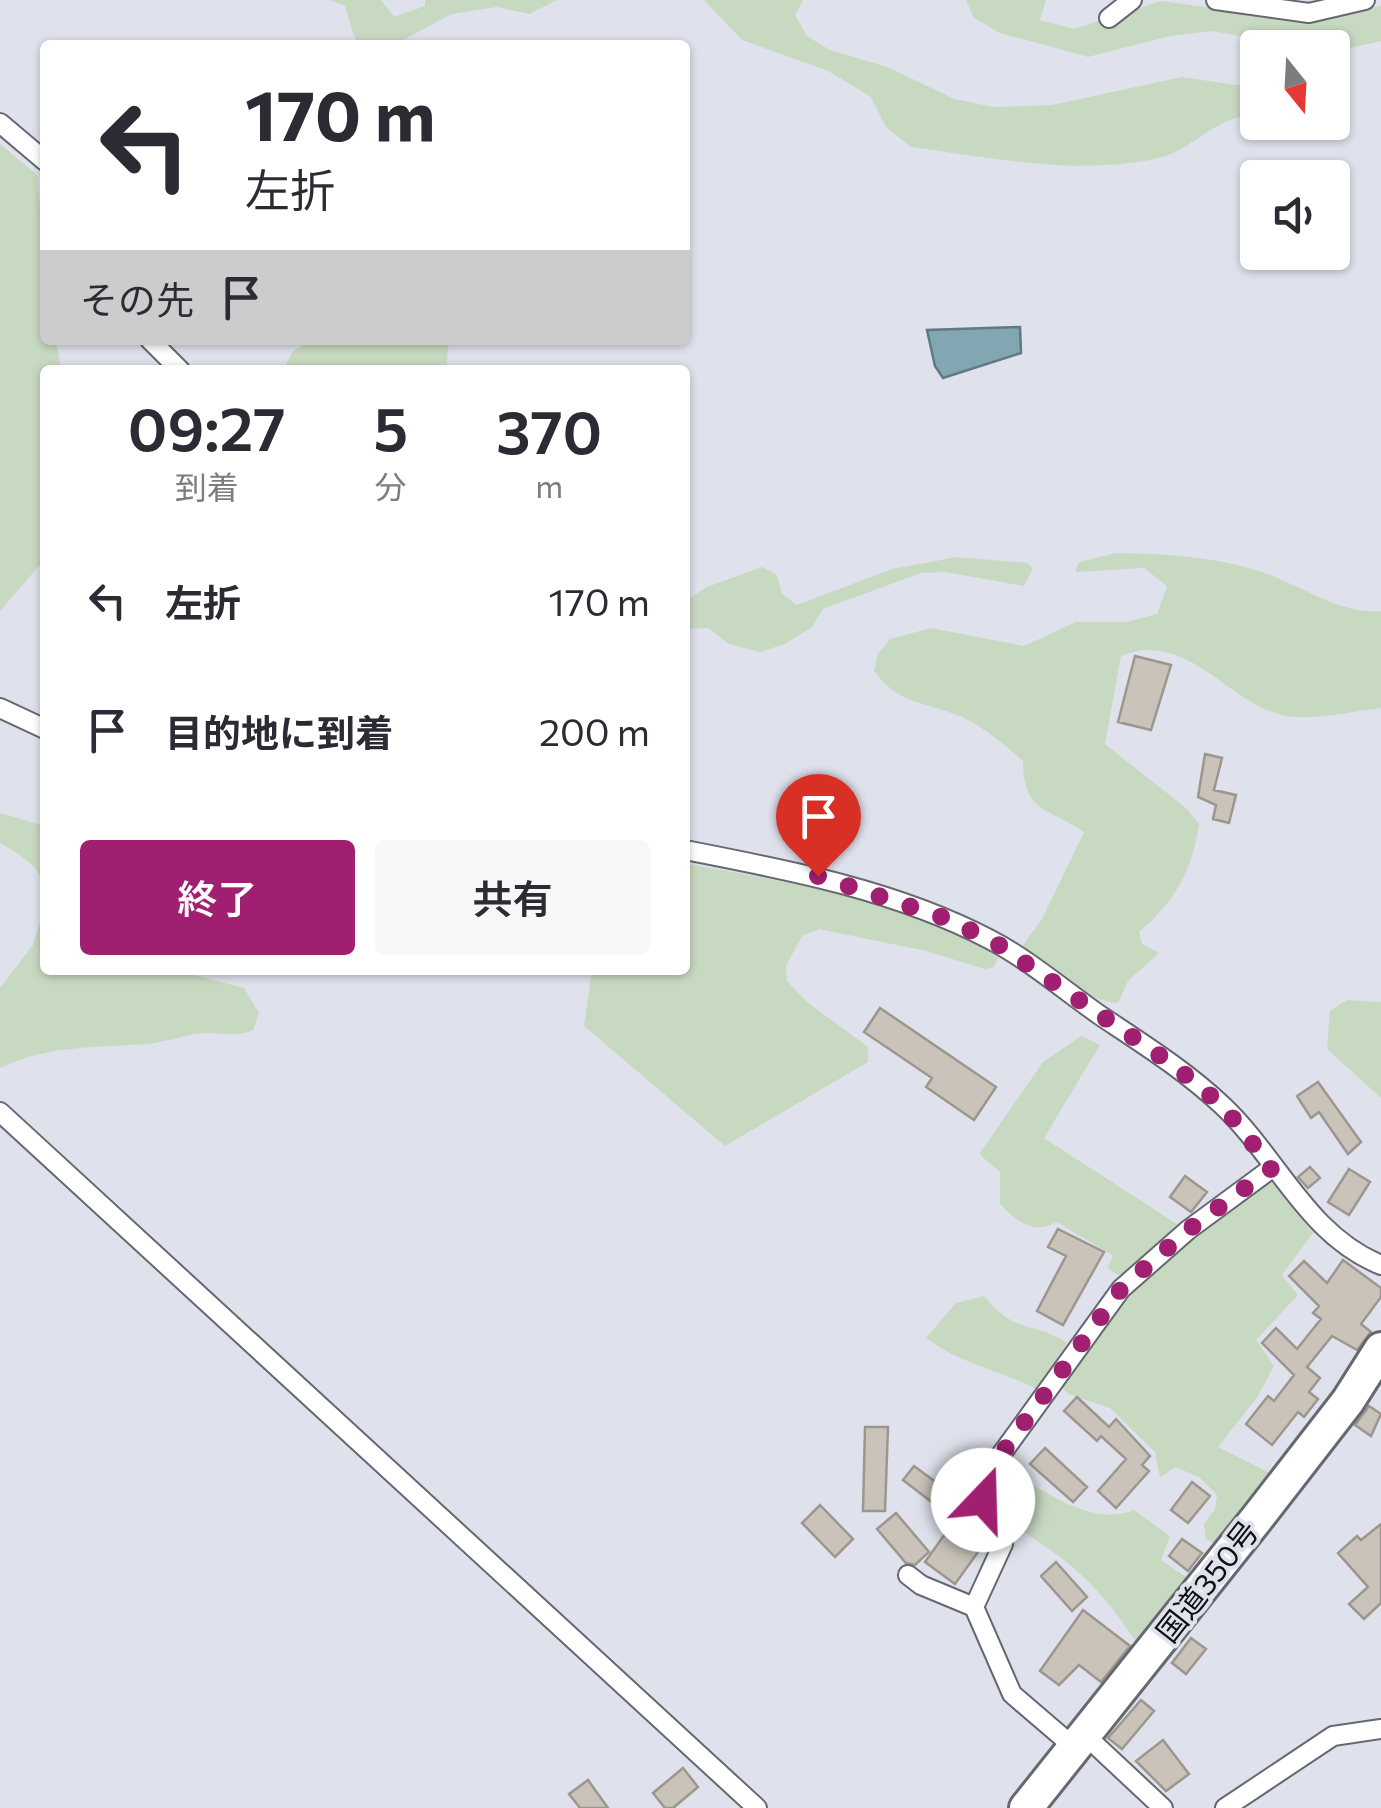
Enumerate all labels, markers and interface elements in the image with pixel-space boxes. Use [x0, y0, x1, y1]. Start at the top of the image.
north arrow [1240, 30, 1350, 140]
map controls [1240, 30, 1350, 270]
text: 170 m [245, 70, 436, 155]
icon: left [80, 80, 210, 210]
button: sound [1240, 160, 1350, 270]
text: 左折 [245, 161, 335, 216]
icon: arrive [214, 270, 269, 325]
text: その先 [80, 275, 194, 322]
text: 09:27 [128, 390, 286, 463]
text: 5 [373, 390, 408, 463]
text: 370 [496, 393, 602, 466]
text: m [535, 465, 563, 505]
text: 到着 [175, 466, 239, 506]
text: 分 [375, 466, 407, 506]
icon: left [80, 573, 135, 628]
text: 170 m [549, 577, 650, 624]
text: 左折 [165, 578, 241, 625]
icon: arrive [80, 703, 135, 758]
text: 200 m [539, 707, 650, 754]
text: 目的地に到着 [165, 708, 393, 755]
pin [776, 774, 861, 877]
icon: arrive [791, 789, 846, 844]
button: 終了 [80, 840, 355, 955]
button: 共有 [375, 840, 650, 955]
position arrow [931, 1448, 1035, 1552]
street label: 国道350号 [1147, 1512, 1265, 1649]

